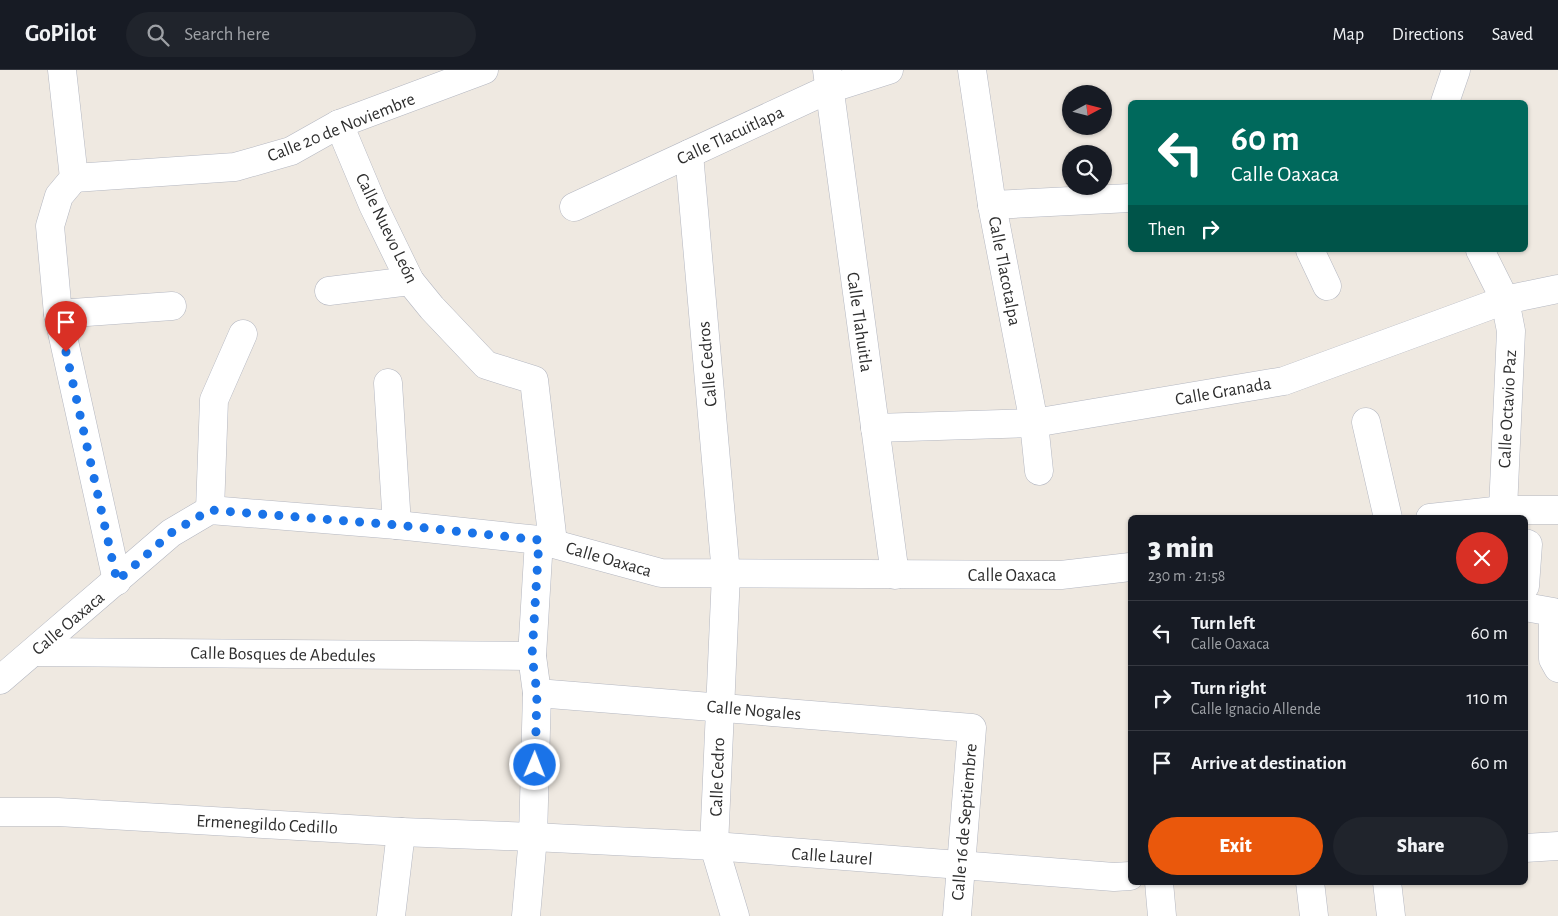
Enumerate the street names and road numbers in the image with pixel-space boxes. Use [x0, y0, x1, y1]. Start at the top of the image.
street label: Calle 20 de Noviembre [265, 90, 418, 166]
street label: Calle Tlacuitlapa [674, 103, 787, 169]
street label: Calle Nuevo León [352, 171, 421, 286]
street label: Calle Tlacotalpa [985, 215, 1023, 327]
street label: Calle Tlahuitla [843, 271, 875, 373]
street label: Calle Cedros [695, 320, 721, 407]
street label: Calle Octavio Paz [1496, 349, 1520, 469]
street label: Calle Granada [1174, 375, 1273, 409]
street label: Calle Oaxaca [564, 539, 654, 581]
street label: Calle Oaxaca [968, 567, 1056, 585]
street label: Calle Oaxaca [29, 588, 108, 659]
street label: Calle Bosques de Abedules [190, 644, 376, 666]
street label: Calle Nogales [706, 698, 802, 724]
street label: Calle Cedro [708, 737, 728, 817]
street label: Calle 16 de Septiembre [949, 743, 981, 901]
street label: Ermenegildo Cedillo [196, 812, 338, 838]
street label: Calle Laurel [791, 845, 873, 869]

